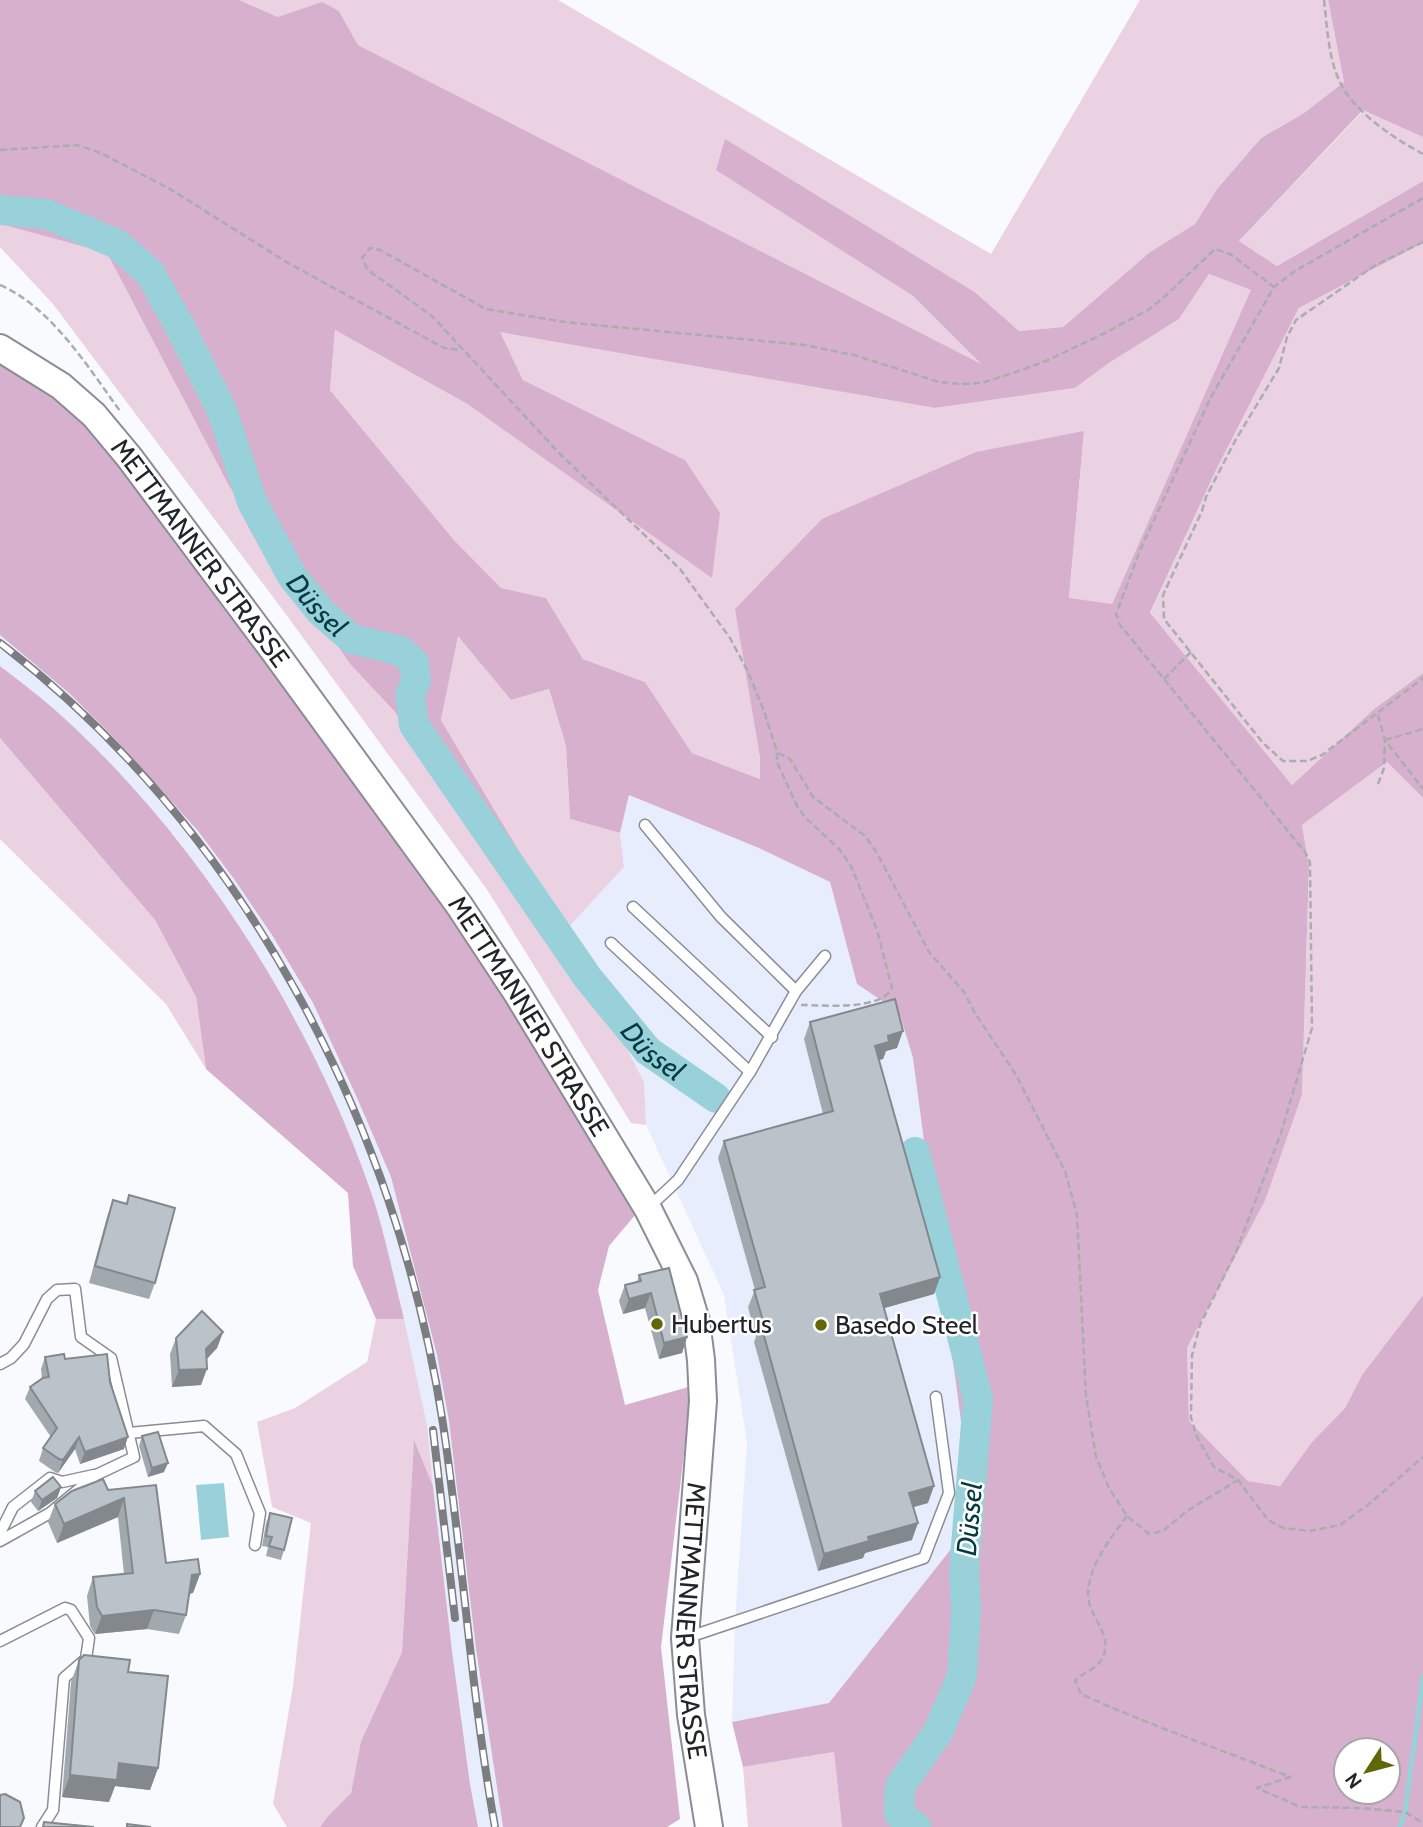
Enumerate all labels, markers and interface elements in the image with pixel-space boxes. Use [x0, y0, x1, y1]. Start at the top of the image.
street label: METTMANNER STRASSE [104, 432, 296, 674]
water label: Düssel [280, 566, 354, 644]
street label: METTMANNER STRASSE [441, 890, 616, 1142]
water label: Düssel [614, 1015, 691, 1088]
place label: Hubertus [671, 1308, 772, 1340]
place label: Basedo Steel [835, 1309, 978, 1341]
marker: Hubertus [649, 1316, 665, 1332]
marker: Basedo Steel [813, 1317, 829, 1333]
water label: Düssel [949, 1480, 989, 1557]
street label: METTMANNER STRASSE [669, 1481, 714, 1761]
north arrow [1332, 1736, 1402, 1806]
text: N [1340, 1769, 1367, 1793]

